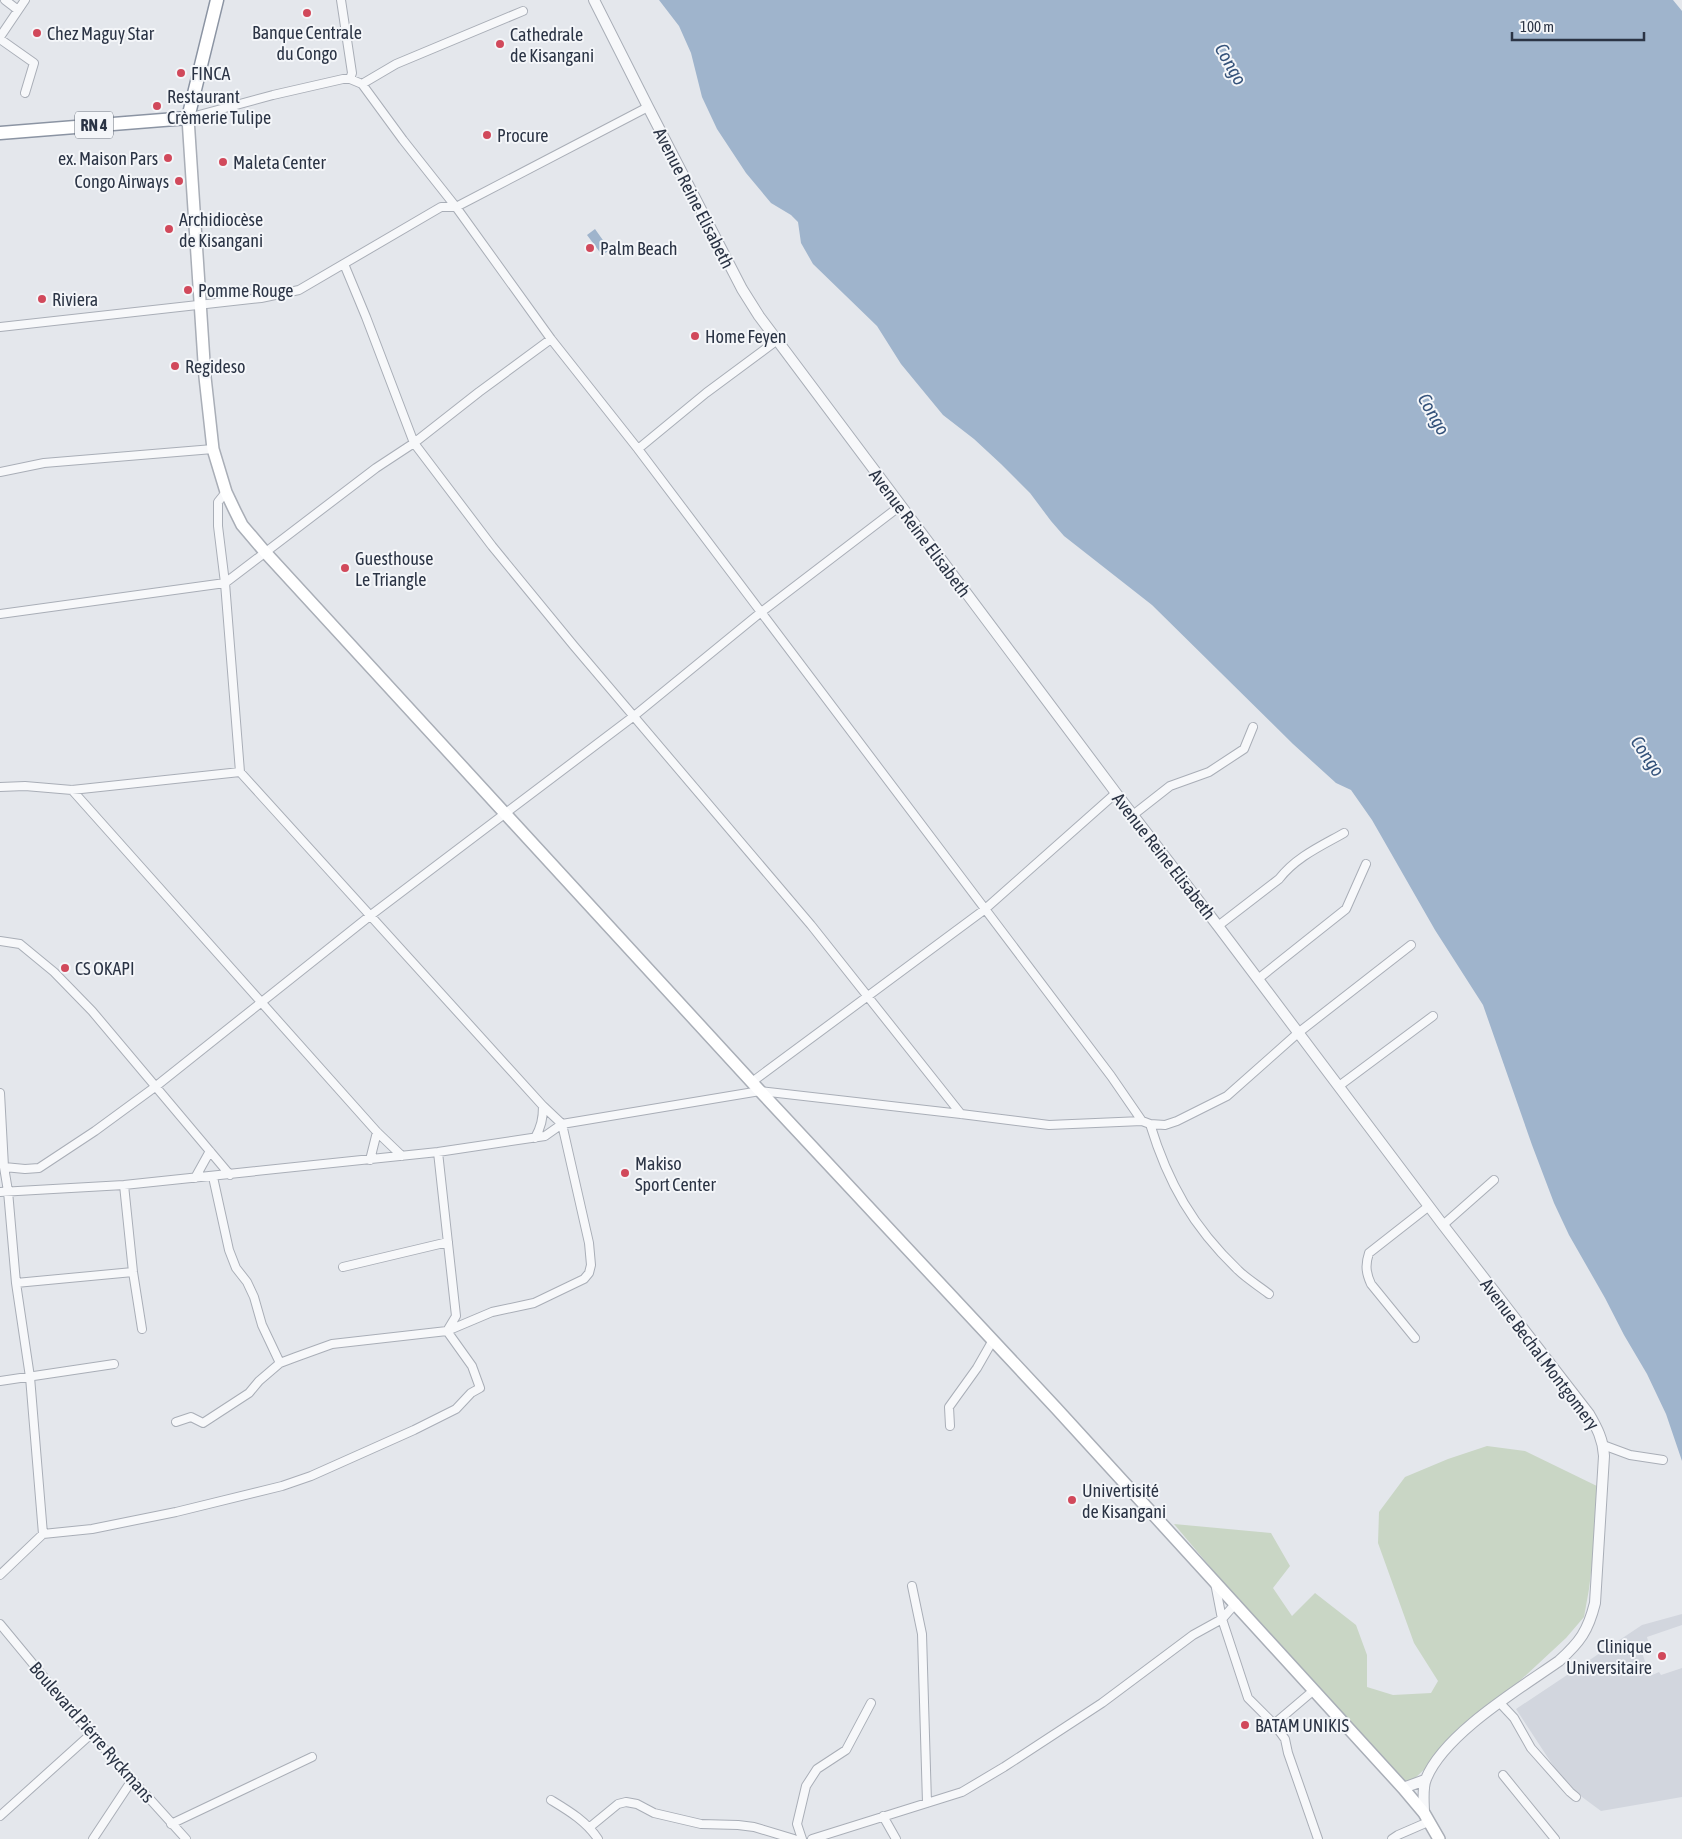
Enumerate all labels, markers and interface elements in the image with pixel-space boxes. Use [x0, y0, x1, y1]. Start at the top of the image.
marker: Banque Centrale du Congo [301, 7, 313, 19]
scale bar [1512, 10, 1644, 42]
text: 100 m [1520, 18, 1554, 35]
place label: Banque Centrale du Congo [252, 22, 362, 64]
place label: Chez Maguy Star [47, 23, 155, 44]
place label: Cathedrale de Kisangani [510, 24, 594, 66]
marker: Chez Maguy Star [31, 27, 43, 39]
marker: Cathedrale de Kisangani [494, 38, 506, 50]
water label: Congo [1210, 39, 1252, 89]
place label: FINCA [191, 63, 231, 84]
marker: FINCA [175, 67, 187, 79]
place label: Restaurant Crèmerie Tulipe [167, 86, 271, 128]
marker: Restaurant Crèmerie Tulipe [151, 100, 163, 112]
road number: RN 4 [75, 112, 113, 138]
street label: Avenue Reine Elisabeth [649, 124, 739, 272]
place label: Procure [497, 125, 548, 146]
marker: Procure [481, 129, 493, 141]
place label: ex. Maison Pars [58, 148, 158, 169]
marker: ex. Maison Pars [162, 152, 174, 164]
place label: Maleta Center [233, 152, 326, 173]
marker: Maleta Center [217, 156, 229, 168]
place label: Congo Airways [74, 171, 169, 192]
marker: Congo Airways [173, 175, 185, 187]
place label: Archidiocèse de Kisangani [179, 209, 263, 251]
marker: Archidiocèse de Kisangani [163, 223, 175, 235]
place label: Palm Beach [600, 238, 678, 259]
marker: Palm Beach [584, 242, 596, 254]
place label: Pomme Rouge [198, 280, 293, 301]
marker: Pomme Rouge [182, 284, 194, 296]
place label: Riviera [52, 289, 98, 310]
marker: Riviera [36, 293, 48, 305]
place label: Home Feyen [705, 326, 787, 347]
marker: Home Feyen [689, 330, 701, 342]
place label: Regideso [185, 356, 246, 377]
marker: Regideso [169, 360, 181, 372]
water label: Congo [1413, 389, 1455, 439]
street label: Avenue Reine Elisabeth [865, 465, 975, 601]
place label: Guesthouse Le Triangle [355, 548, 433, 590]
marker: Guesthouse Le Triangle [339, 562, 351, 574]
water label: Congo [1627, 732, 1670, 781]
street label: Avenue Reine Elisabeth [1108, 789, 1220, 923]
place label: CS OKAPI [75, 958, 135, 979]
marker: CS OKAPI [59, 962, 71, 974]
place label: Makiso Sport Center [635, 1153, 717, 1195]
marker: Makiso Sport Center [619, 1167, 631, 1179]
street label: Avenue Bechal Montgomery [1476, 1274, 1604, 1434]
place label: Univertisité de Kisangani [1082, 1480, 1166, 1522]
marker: Univertisité de Kisangani [1066, 1494, 1078, 1506]
place label: Clinique Universitaire [1566, 1636, 1652, 1678]
marker: Clinique Universitaire [1656, 1650, 1668, 1662]
street label: Boulevard Piérre Ryckmans [25, 1657, 159, 1807]
place label: BATAM UNIKIS [1255, 1715, 1349, 1736]
marker: BATAM UNIKIS [1239, 1719, 1251, 1731]

